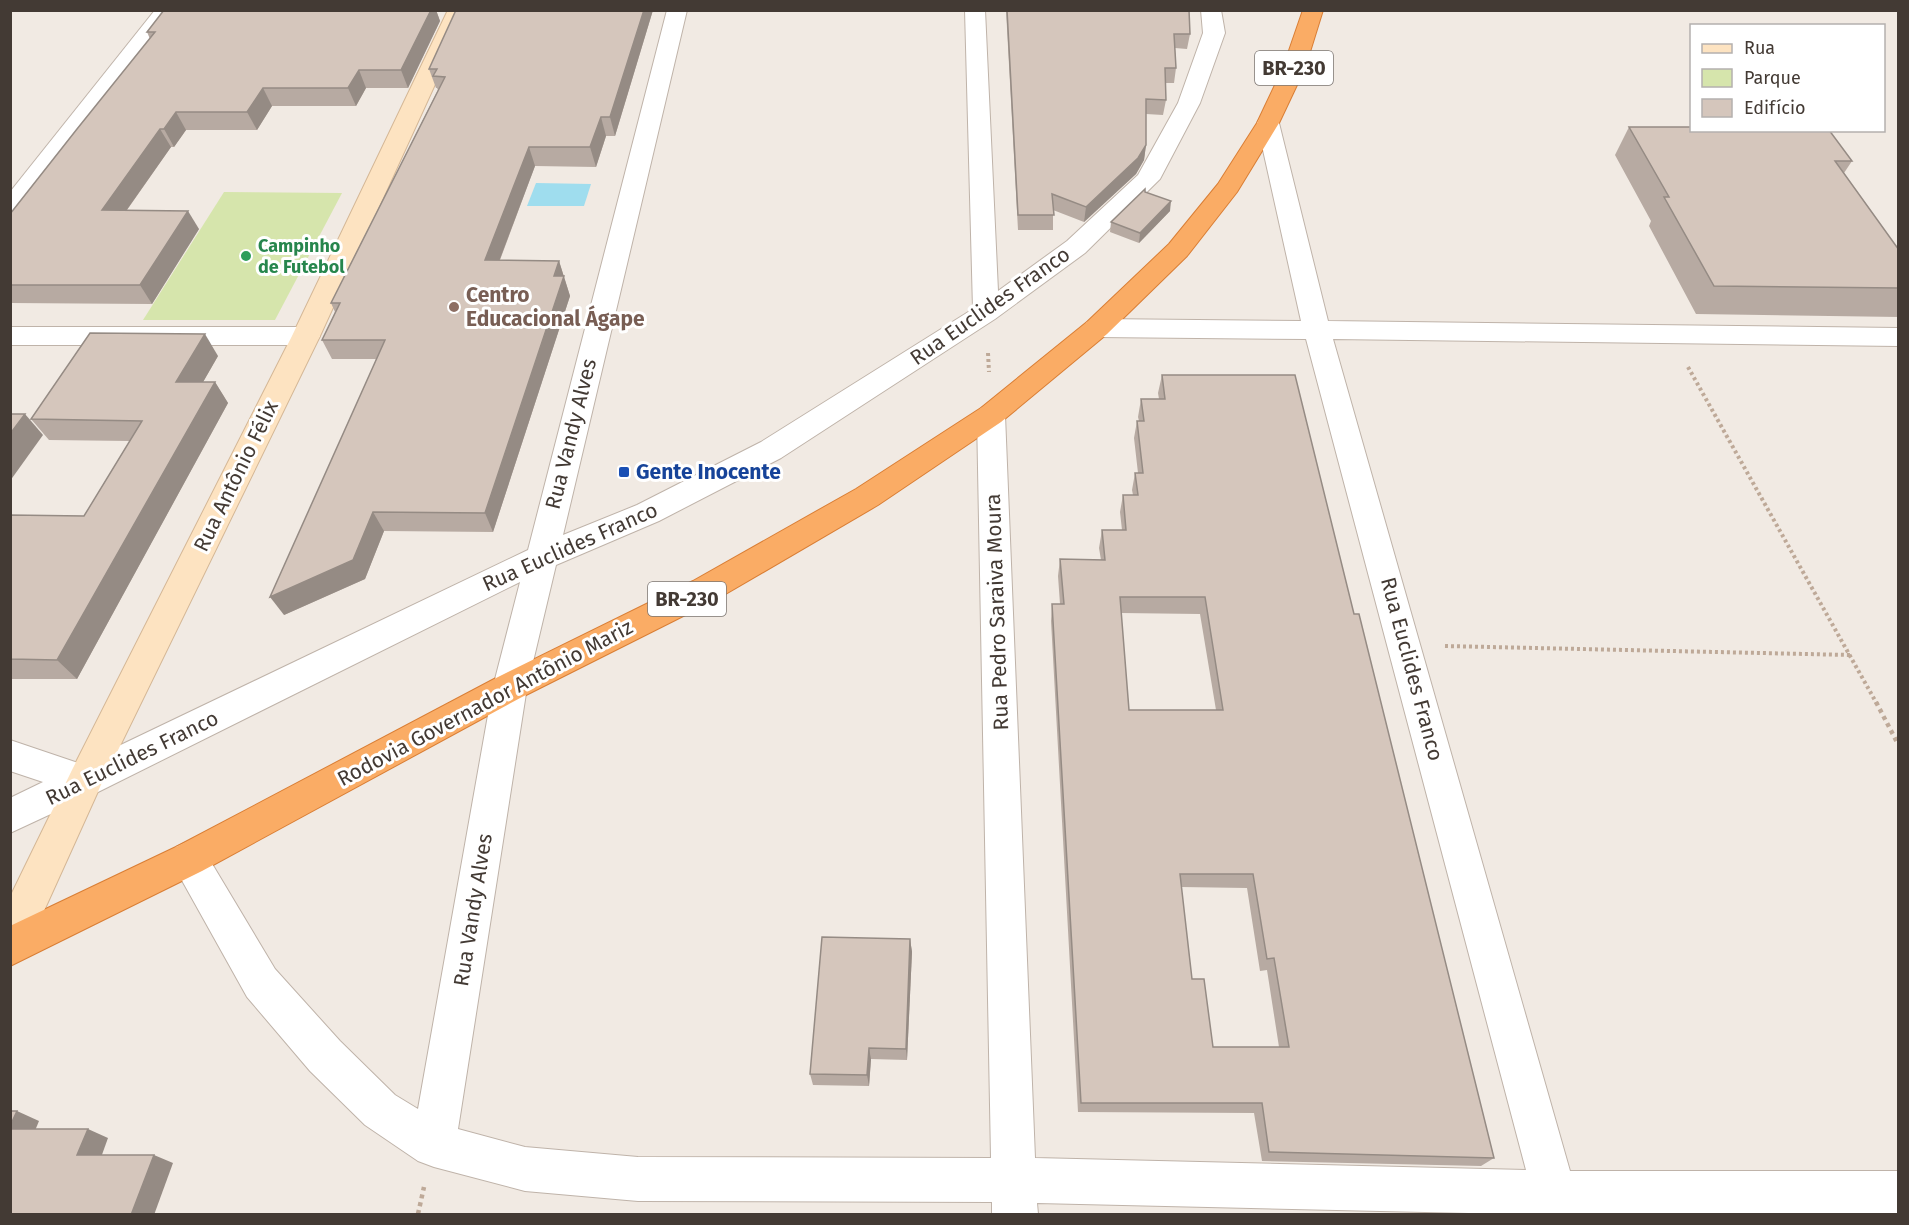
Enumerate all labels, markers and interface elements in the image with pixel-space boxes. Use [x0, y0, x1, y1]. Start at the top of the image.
legend [1690, 24, 1885, 132]
text: Rua [1744, 37, 1775, 59]
road number: BR-230 [1255, 51, 1333, 85]
text: Parque [1744, 67, 1801, 89]
text: Edifício [1744, 97, 1806, 119]
place label: Campinho de Futebol [258, 235, 345, 278]
street label: Rua Euclides Franco [905, 241, 1075, 371]
marker: Campinho de Futebol [239, 249, 253, 263]
place label: Centro Educacional Ágape [466, 282, 645, 332]
marker: Centro Educacional Ágape [447, 300, 461, 314]
street label: Rua Vandy Alves [540, 356, 602, 512]
street label: Rua Antônio Félix [188, 395, 284, 556]
place label: Gente Inocente [636, 459, 781, 485]
marker: Gente Inocente [617, 465, 631, 479]
street label: Rua Pedro Saraiva Moura [980, 493, 1014, 731]
street label: Rua Euclides Franco [478, 497, 662, 597]
street label: Rua Euclides Franco [1375, 574, 1449, 764]
road number: BR-230 [648, 582, 726, 616]
street label: Rodovia Governador Antônio Mariz [333, 614, 637, 792]
street label: Rua Euclides Franco [41, 705, 223, 811]
street label: Rua Vandy Alves [448, 832, 498, 988]

